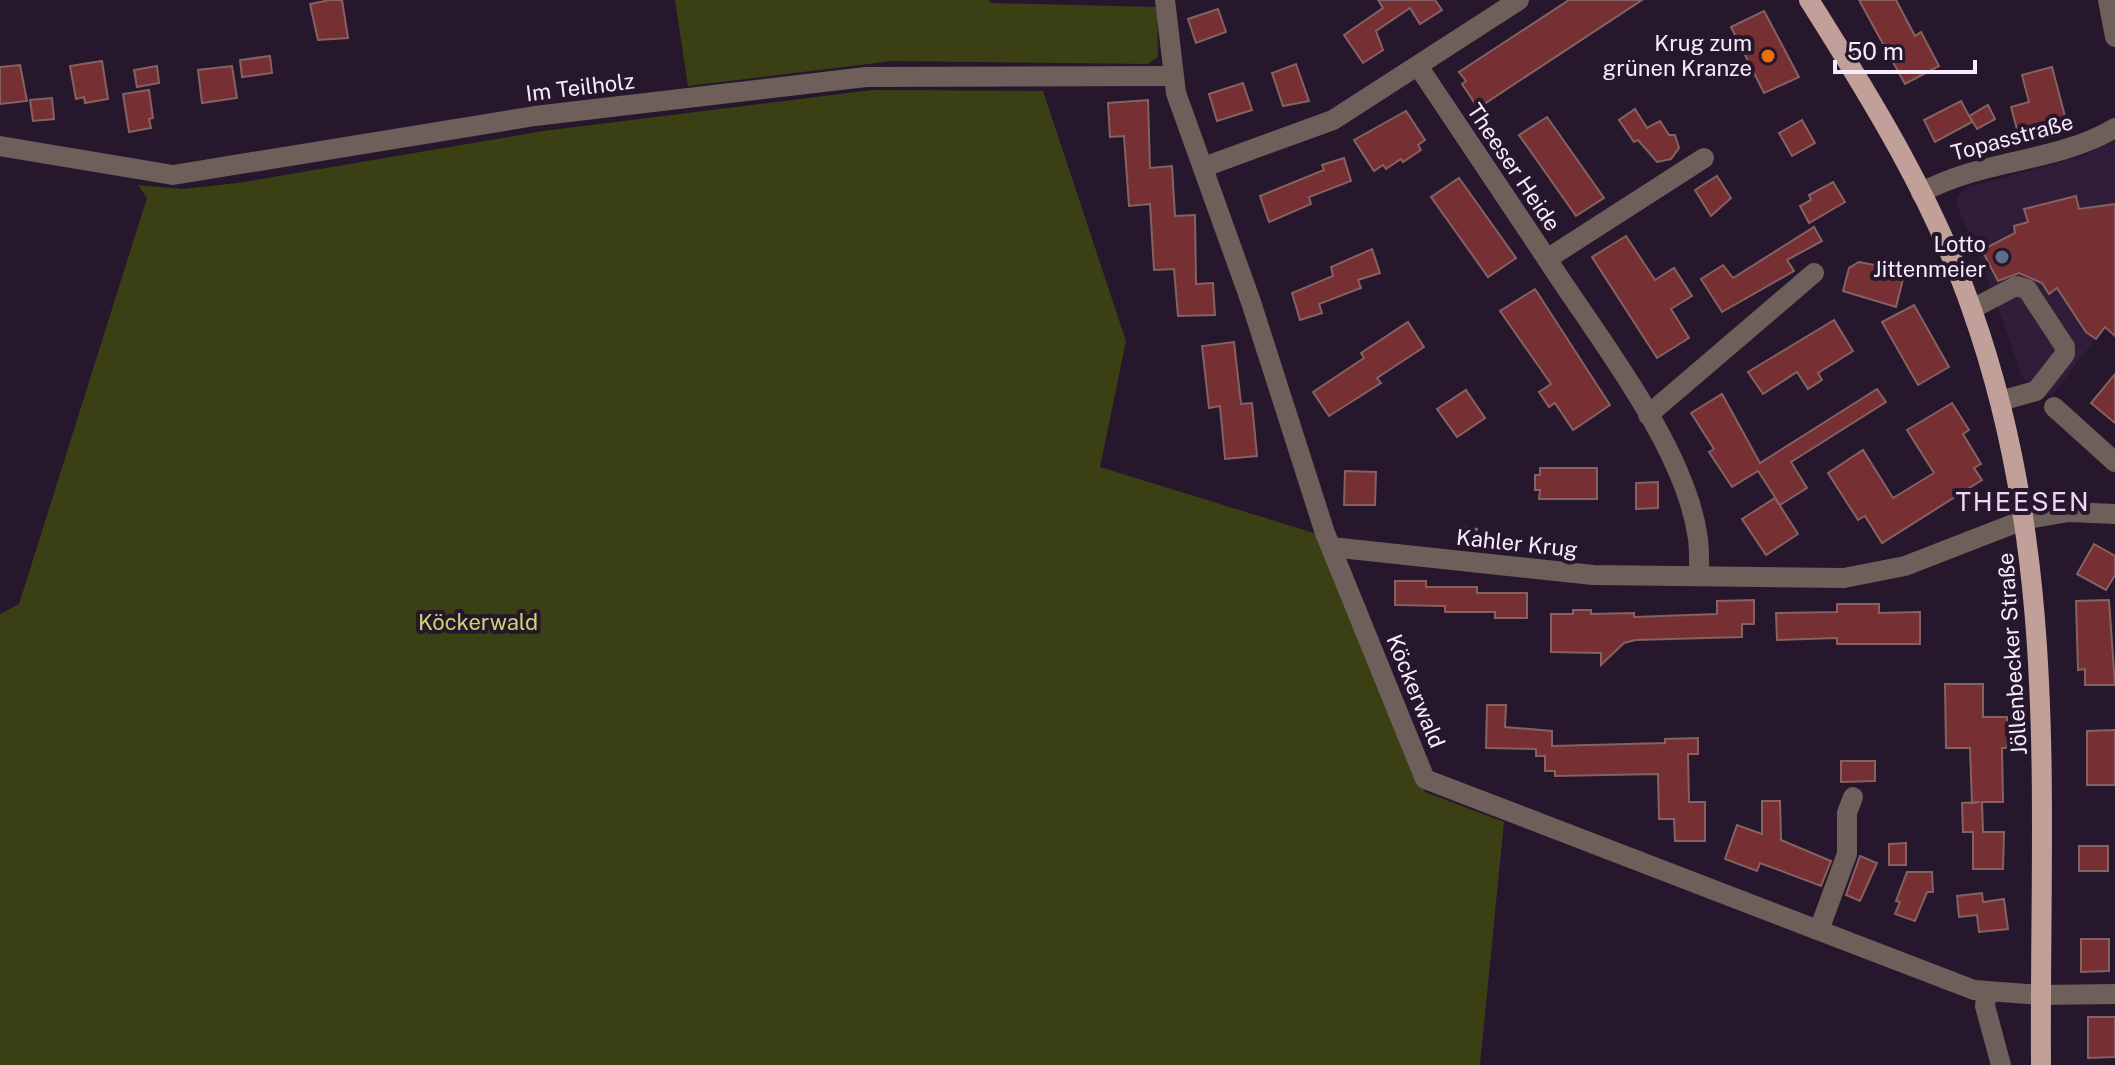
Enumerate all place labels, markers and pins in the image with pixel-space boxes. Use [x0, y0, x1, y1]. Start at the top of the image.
place label: Krug zum grünen Kranze [1603, 30, 1752, 81]
marker: Krug zum grünen Kranze [1759, 47, 1777, 65]
place label: Lotto Jittenmeier [1873, 231, 1986, 282]
marker: Lotto Jittenmeier [1993, 248, 2011, 266]

